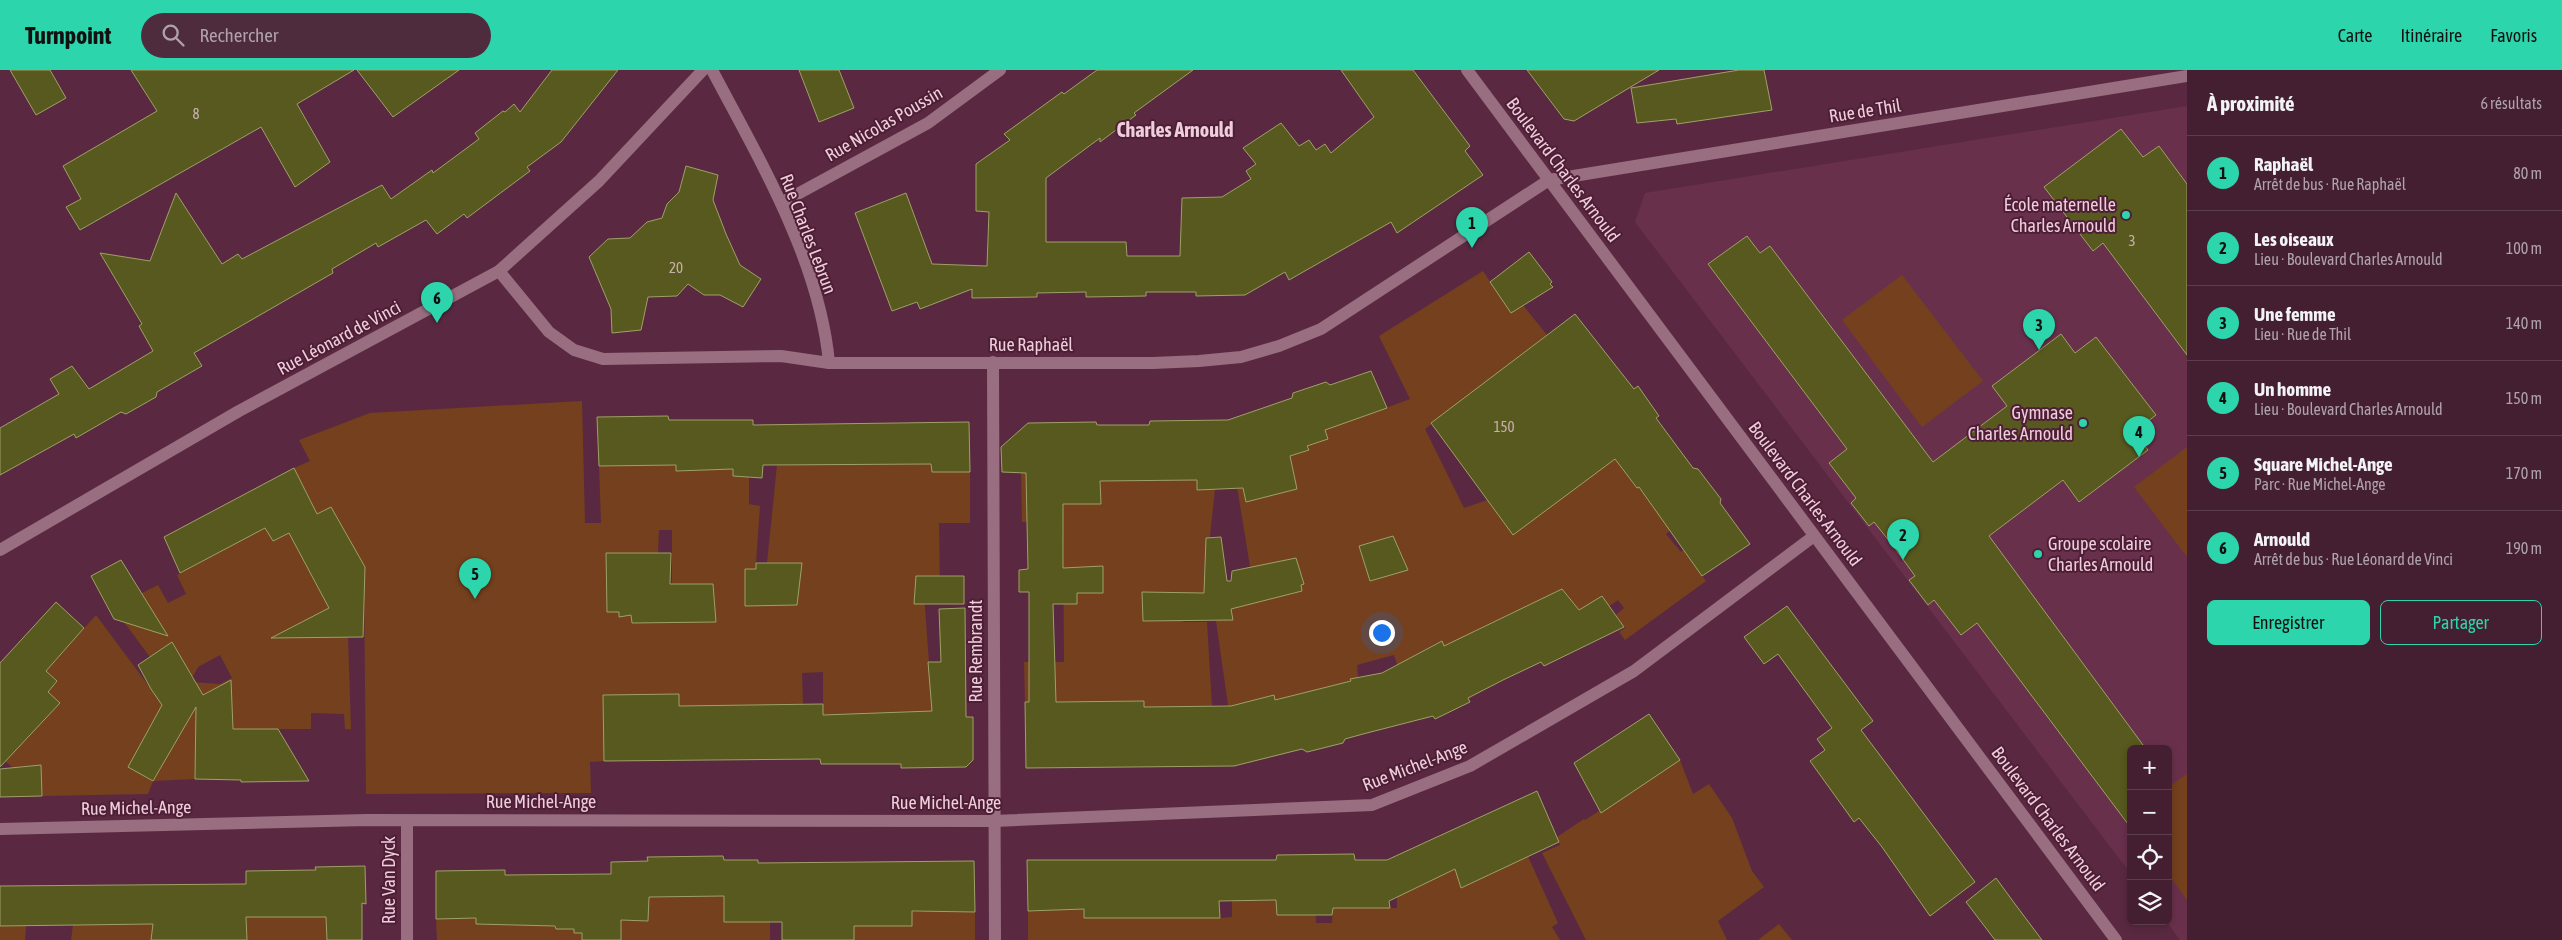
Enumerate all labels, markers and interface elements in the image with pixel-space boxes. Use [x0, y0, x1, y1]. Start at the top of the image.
search box [141, 13, 491, 58]
icon: search [159, 21, 187, 49]
text: Turnpoint [25, 22, 111, 49]
text: Rechercher [199, 24, 278, 46]
text: Carte [2338, 25, 2372, 46]
text: Itinéraire [2400, 25, 2462, 46]
text: Favoris [2490, 25, 2537, 46]
street label: Rue Nicolas Poussin [822, 82, 946, 166]
text: À proximité [2207, 91, 2295, 115]
street label: Boulevard Charles Arnould [1502, 93, 1625, 246]
street label: Rue de Thil [1827, 94, 1903, 127]
text: 6 résultats [2480, 94, 2542, 112]
house number: 8 [192, 105, 200, 122]
district label: Charles Arnould [1117, 118, 1233, 141]
text: Raphaël [2254, 153, 2313, 175]
text: 1 [2219, 164, 2227, 182]
text: 80 m [2513, 164, 2542, 182]
street label: Rue Charles Lebrun [776, 171, 841, 297]
text: Arrêt de bus · Rue Raphaël [2254, 175, 2406, 193]
place label: École maternelle Charles Arnould [2004, 194, 2116, 236]
pin: 1 [1456, 207, 1488, 248]
marker: École maternelle Charles Arnould [2120, 209, 2132, 221]
text: Les oiseaux [2254, 228, 2334, 250]
house number: 3 [2128, 232, 2136, 249]
text: 2 [2219, 239, 2227, 257]
text: 100 m [2506, 239, 2542, 257]
text: Lieu · Boulevard Charles Arnould [2254, 250, 2443, 268]
house number: 20 [669, 259, 683, 276]
pin: 6 [421, 282, 453, 323]
street label: Rue Léonard de Vinci [273, 296, 404, 379]
text: Une femme [2254, 303, 2336, 325]
pin: 3 [2023, 309, 2055, 350]
text: 3 [2219, 314, 2227, 332]
text: 140 m [2506, 314, 2542, 332]
text: Lieu · Rue de Thil [2254, 325, 2351, 343]
street label: Rue Raphaël [989, 334, 1073, 355]
text: Un homme [2254, 378, 2331, 400]
text: 4 [2219, 389, 2227, 407]
text: 150 m [2506, 389, 2542, 407]
text: Lieu · Boulevard Charles Arnould [2254, 400, 2443, 418]
place label: Gymnase Charles Arnould [1968, 402, 2073, 444]
pin: 4 [2123, 416, 2155, 457]
street label: Boulevard Charles Arnould [1744, 417, 1867, 570]
marker: Gymnase Charles Arnould [2077, 417, 2089, 429]
house number: 150 [1493, 418, 1515, 435]
text: Square Michel-Ange [2254, 453, 2393, 475]
text: 5 [2219, 464, 2227, 482]
text: 170 m [2506, 464, 2542, 482]
text: Parc · Rue Michel-Ange [2254, 475, 2386, 493]
pin: 2 [1887, 519, 1919, 560]
text: Arnould [2254, 528, 2310, 550]
place label: Groupe scolaire Charles Arnould [2048, 533, 2153, 575]
text: 6 [2219, 539, 2227, 557]
text: 190 m [2506, 539, 2542, 557]
marker: Groupe scolaire Charles Arnould [2032, 548, 2044, 560]
text: Arrêt de bus · Rue Léonard de Vinci [2254, 550, 2453, 568]
pin: 5 [459, 558, 491, 599]
street label: Rue Rembrandt [965, 600, 986, 702]
button: Enregistrer [2207, 600, 2370, 645]
button: Partager [2380, 600, 2542, 645]
your location [1369, 620, 1395, 646]
street label: Rue Michel-Ange [1359, 736, 1470, 795]
street label: Boulevard Charles Arnould [1987, 742, 2110, 895]
map controls [2127, 745, 2172, 925]
button: + [2127, 745, 2172, 790]
button: − [2127, 790, 2172, 835]
street label: Rue Michel-Ange [486, 791, 596, 812]
street label: Rue Michel-Ange [891, 792, 1001, 813]
street label: Rue Michel-Ange [81, 796, 191, 819]
button: locate [2127, 835, 2172, 880]
street label: Rue Van Dyck [378, 836, 399, 924]
button: layers [2127, 880, 2172, 925]

